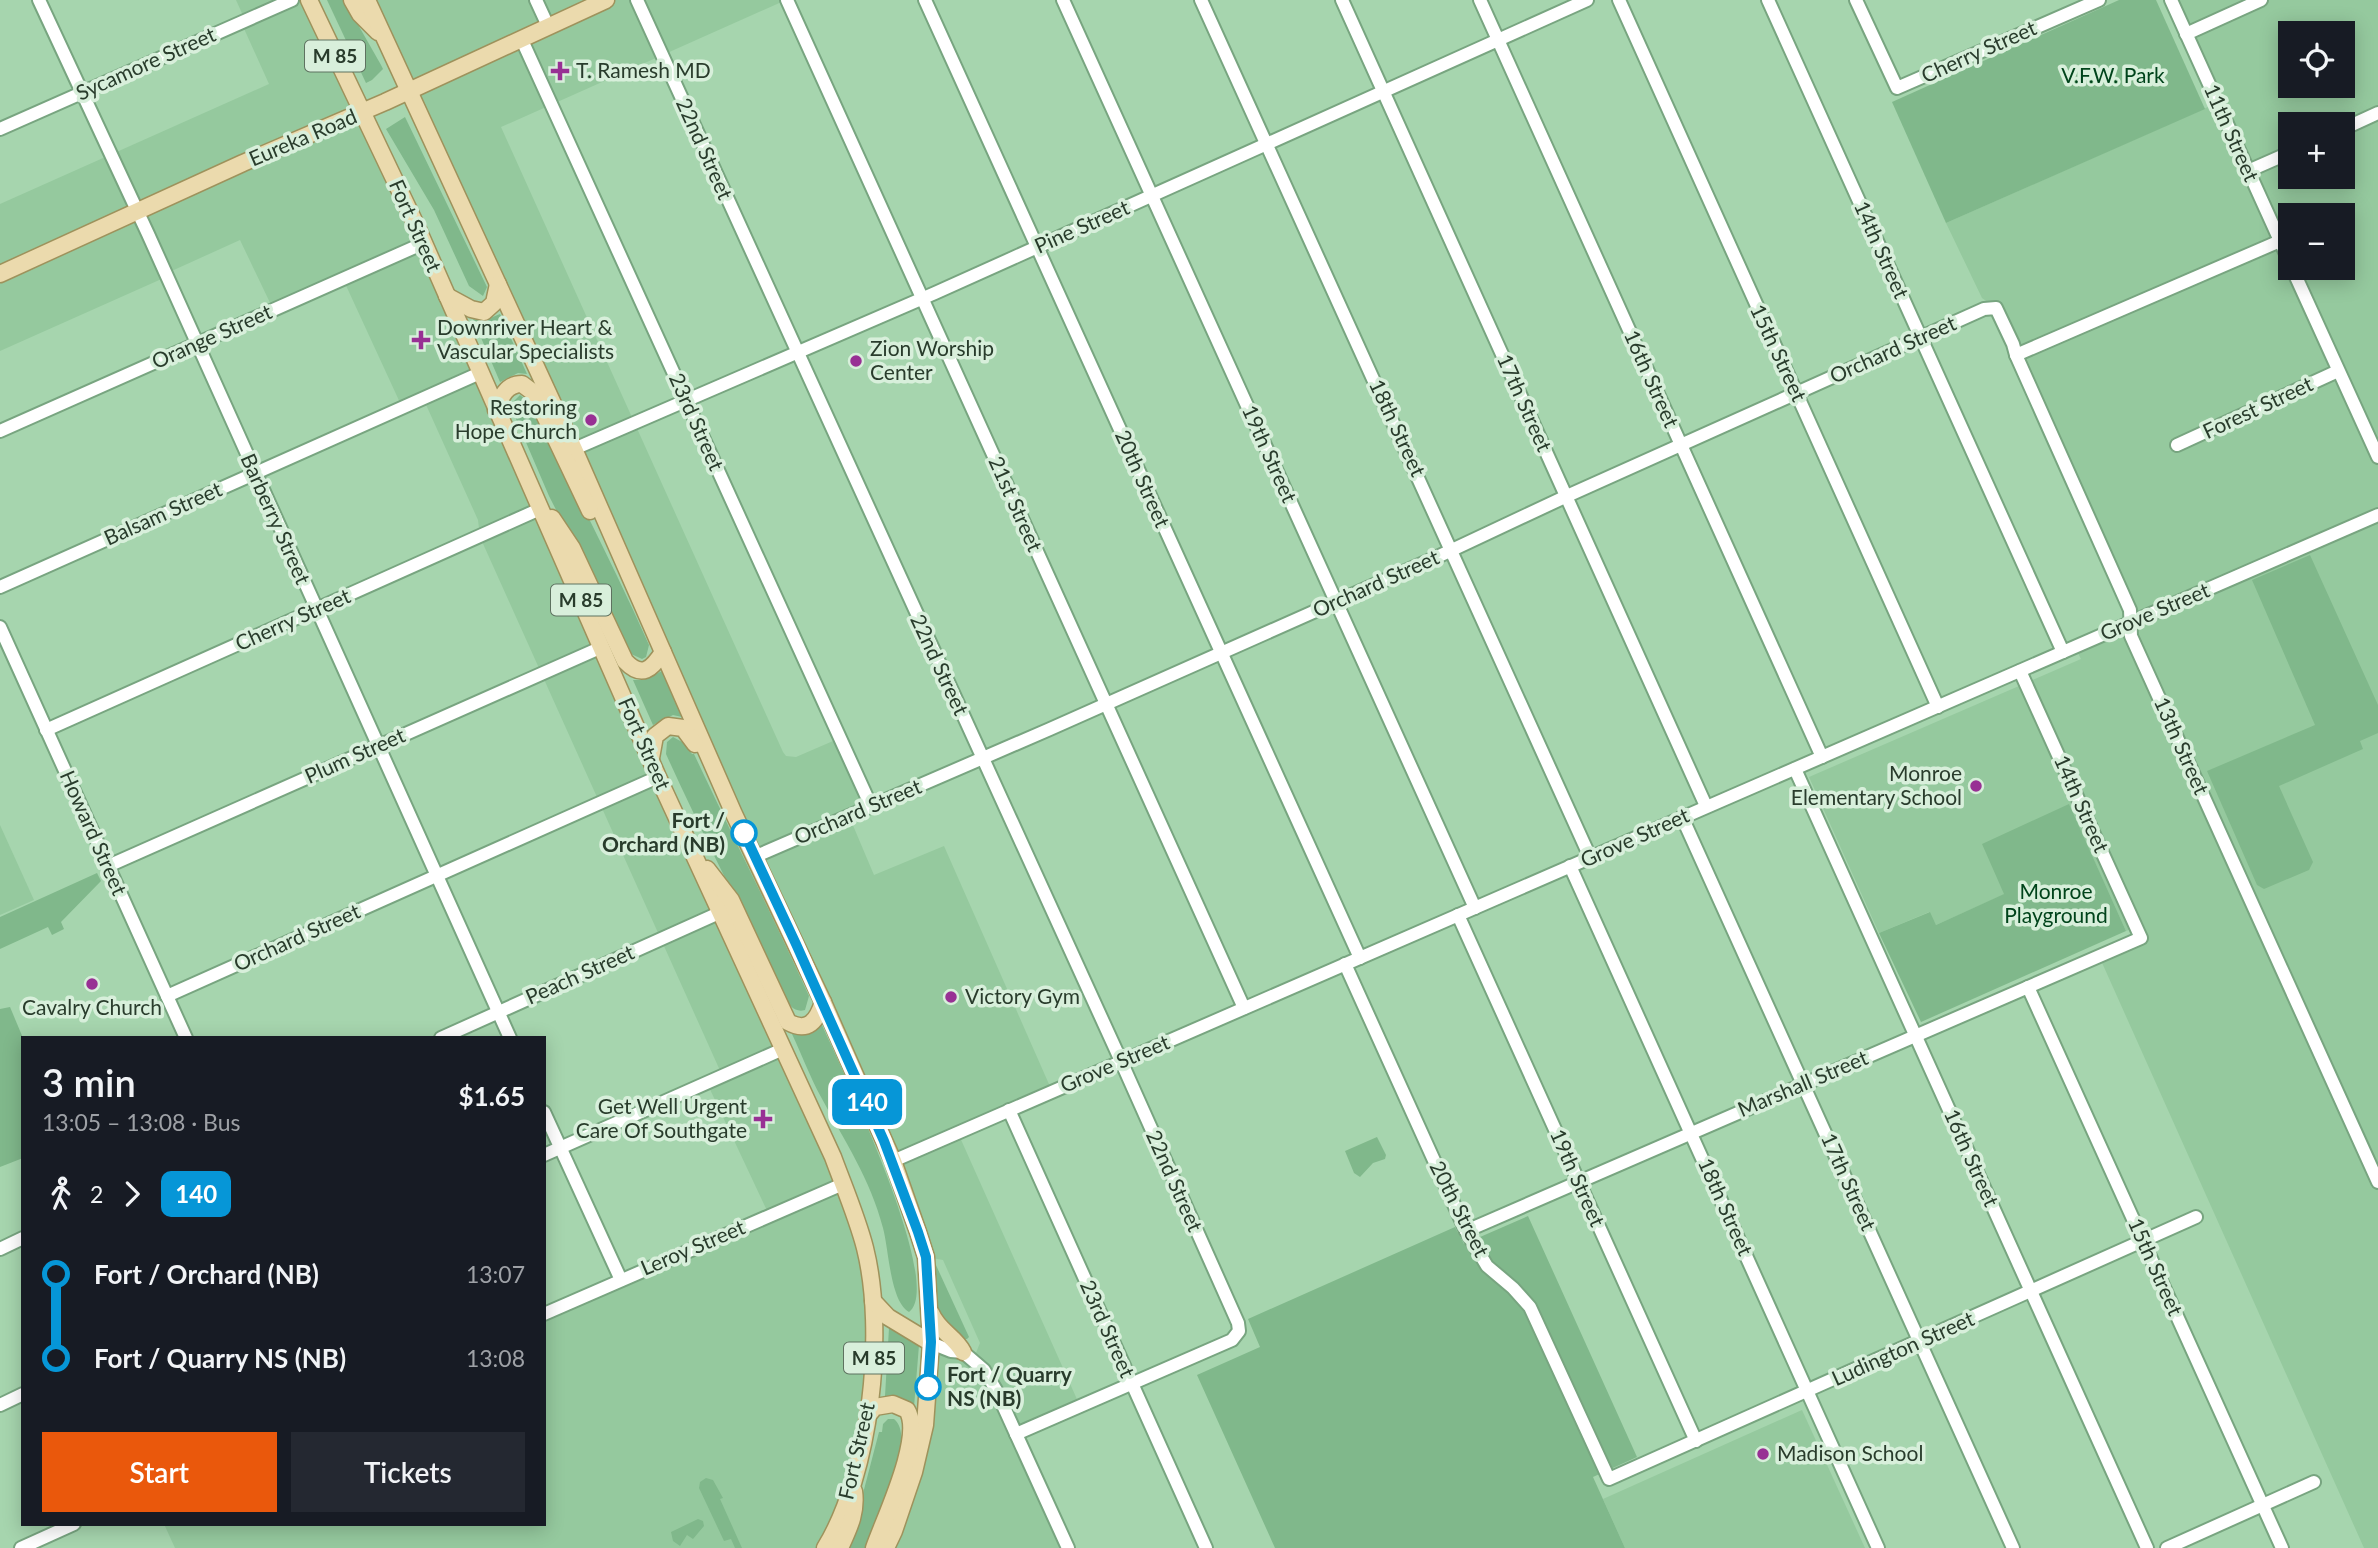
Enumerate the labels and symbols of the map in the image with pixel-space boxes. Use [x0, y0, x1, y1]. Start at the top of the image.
street label: Cherry Street [1917, 14, 2040, 87]
street label: Sycamore Street [72, 21, 219, 105]
road number: M 85 [305, 40, 365, 72]
place label: T. Ramesh MD [576, 57, 711, 82]
marker: T. Ramesh MD [550, 61, 570, 81]
park label: V.F.W. Park [2061, 62, 2165, 87]
street label: 11th Street [2200, 80, 2265, 186]
street label: 22nd Street [672, 94, 739, 203]
street label: Eureka Road [245, 103, 360, 171]
street label: Fort Street [385, 175, 448, 276]
street label: Pine Street [1030, 193, 1133, 258]
street label: 14th Street [1850, 197, 1915, 303]
street label: Orange Street [147, 298, 276, 373]
street label: 15th Street [1746, 300, 1813, 405]
street label: Orchard Street [1825, 309, 1960, 388]
place label: Downriver Heart & Vascular Specialists [437, 314, 614, 363]
street label: 16th Street [1620, 326, 1685, 432]
marker: Downriver Heart & Vascular Specialists [411, 330, 431, 350]
place label: Zion Worship Center [870, 335, 994, 384]
street label: 17th Street [1493, 350, 1558, 456]
marker: Zion Worship Center [848, 353, 864, 369]
street label: 23rd Street [665, 369, 730, 474]
street label: Forest Street [2198, 370, 2317, 443]
street label: 18th Street [1365, 375, 1432, 480]
place label: Restoring Hope Church [455, 394, 577, 443]
street label: 19th Street [1238, 401, 1303, 507]
marker: Restoring Hope Church [583, 412, 599, 428]
street label: 20th Street [1111, 426, 1176, 532]
street label: Barberry Street [236, 449, 317, 588]
street label: 21st Street [984, 452, 1049, 555]
street label: Balsam Street [100, 475, 226, 550]
street label: Orchard Street [1308, 543, 1443, 622]
street label: Grove Street [2096, 576, 2213, 645]
street label: Cherry Street [231, 582, 354, 655]
road number: M 85 [551, 584, 611, 615]
street label: 22nd Street [906, 610, 975, 719]
street label: Fort Street [614, 693, 677, 794]
street label: 13th Street [2150, 693, 2215, 799]
street label: Plum Street [300, 721, 409, 788]
street label: 14th Street [2050, 751, 2115, 857]
place label: Monroe Elementary School [1791, 760, 1962, 809]
street label: Howard Street [56, 766, 133, 899]
street label: Orchard Street [790, 772, 925, 849]
marker: Monroe Elementary School [1968, 778, 1984, 794]
street label: Grove Street [1576, 801, 1693, 872]
place label: Fort / Orchard (NB) [602, 807, 725, 856]
marker: Fort / Orchard (NB) [731, 820, 757, 846]
park label: Monroe Playground [2004, 878, 2108, 927]
street label: Orchard Street [229, 897, 364, 976]
street label: Peach Street [521, 938, 638, 1009]
marker: Cavalry Church [84, 976, 100, 992]
place label: Victory Gym [965, 983, 1080, 1008]
marker: Victory Gym [943, 989, 959, 1005]
place label: Cavalry Church [22, 994, 162, 1019]
street label: Grove Street [1056, 1028, 1173, 1097]
street label: Marshall Street [1734, 1044, 1872, 1121]
line badge: 140 [827, 1079, 907, 1125]
place label: Get Well Urgent Care Of Southgate [576, 1093, 747, 1142]
street label: 16th Street [1940, 1105, 2005, 1211]
marker: Get Well Urgent Care Of Southgate [753, 1109, 773, 1129]
street label: 19th Street [1546, 1125, 1611, 1231]
street label: 22nd Street [1142, 1126, 1209, 1235]
street label: 17th Street [1817, 1129, 1882, 1235]
street label: 18th Street [1694, 1154, 1759, 1260]
street label: 20th Street [1426, 1156, 1495, 1261]
street label: Leroy Street [636, 1213, 749, 1280]
street label: 15th Street [2124, 1214, 2189, 1320]
street label: 23rd Street [1076, 1276, 1141, 1381]
street label: Ludington Street [1827, 1305, 1978, 1390]
road number: M 85 [844, 1342, 904, 1374]
place label: Fort / Quarry NS (NB) [947, 1361, 1073, 1410]
marker: Fort / Quarry NS (NB) [915, 1374, 941, 1400]
street label: Fort Street [832, 1399, 879, 1502]
place label: Madison School [1777, 1440, 1923, 1465]
marker: Madison School [1755, 1446, 1771, 1462]

